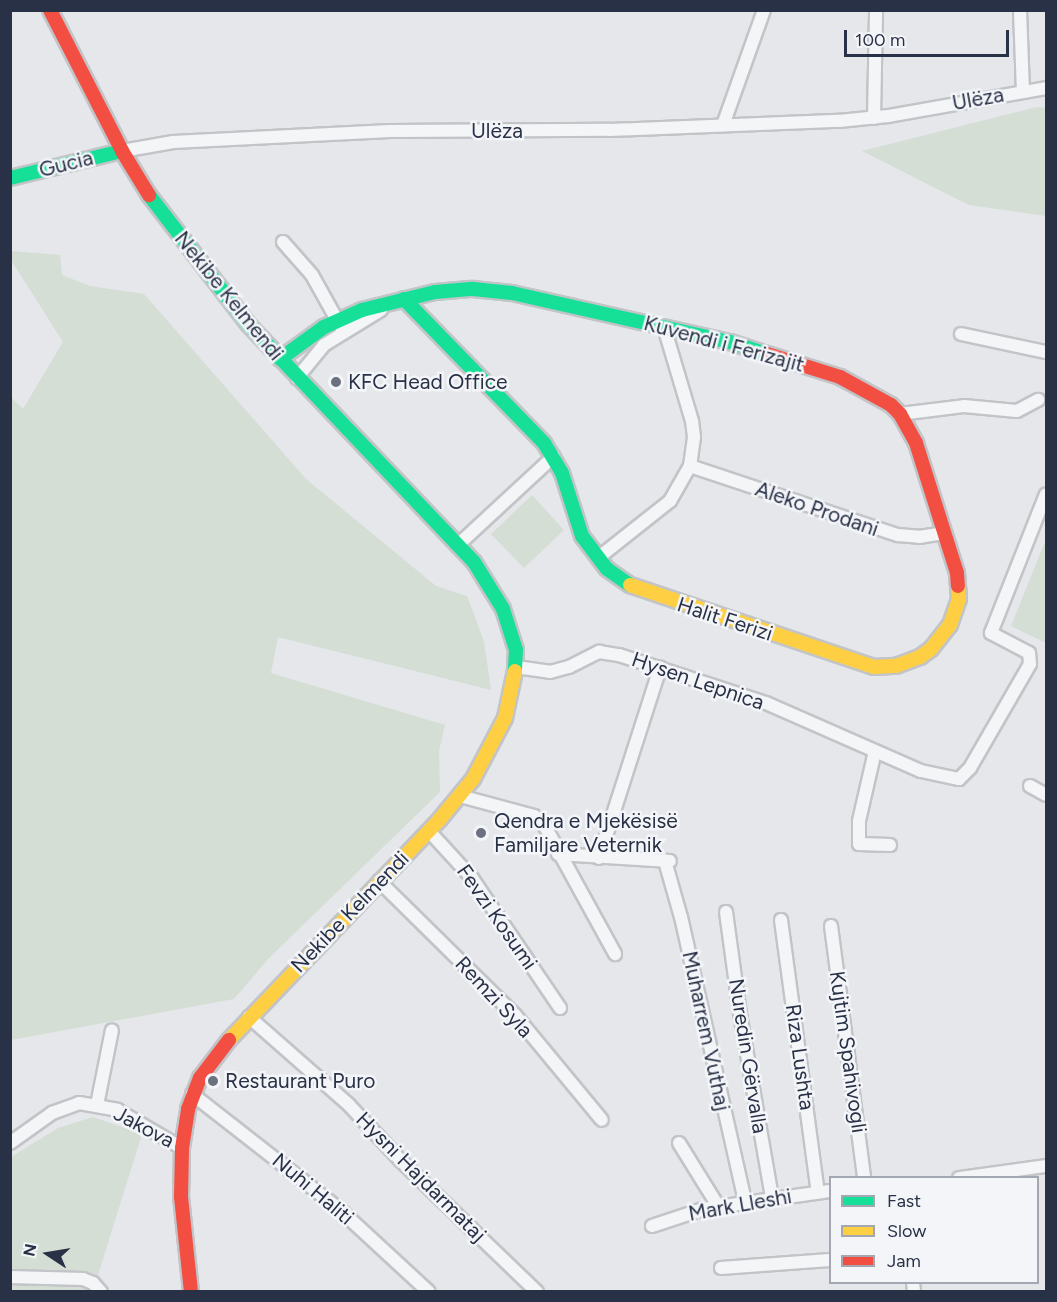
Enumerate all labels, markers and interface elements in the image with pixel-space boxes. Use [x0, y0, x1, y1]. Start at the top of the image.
scale bar [847, 18, 1012, 56]
text: 100 m [855, 29, 905, 51]
street label: Ulëza [950, 82, 1006, 116]
street label: Ulëza [471, 118, 523, 144]
street label: Gucia [36, 145, 96, 183]
street label: Nekibe Kelmendi [169, 226, 289, 366]
street label: Kuvendi i Ferizajit [641, 310, 807, 378]
place label: KFC Head Office [348, 369, 507, 395]
marker: KFC Head Office [329, 375, 343, 389]
street label: Aleko Prodani [752, 476, 882, 542]
street label: Halit Ferizi [674, 592, 776, 646]
street label: Hysen Lepnica [628, 647, 768, 715]
place label: Qendra e Mjekësisë Familjare Veternik [494, 808, 678, 858]
marker: Qendra e Mjekësisë Familjare Veternik [472, 824, 490, 842]
street label: Nekibe Kelmendi [286, 846, 414, 978]
street label: Fevzi Kosumi [451, 859, 543, 975]
street label: Muharrem Vuthaj [677, 949, 735, 1113]
street label: Remzi Syla [450, 951, 538, 1043]
street label: Kujtim Spahivogli [824, 969, 872, 1135]
street label: Nuredin Gërvalla [723, 977, 773, 1135]
street label: Riza Lushta [780, 1002, 820, 1112]
place label: Restaurant Puro [225, 1068, 375, 1094]
marker: Restaurant Puro [206, 1074, 220, 1088]
street label: Jakova [109, 1101, 179, 1153]
street label: Hysni Hajdarmataj [351, 1107, 491, 1247]
street label: Nuhi Haliti [267, 1148, 359, 1230]
legend [829, 1176, 1039, 1284]
street label: Mark Lleshi [686, 1184, 794, 1226]
text: Fast [887, 1190, 921, 1212]
text: Slow [887, 1220, 926, 1242]
north arrow [18, 1224, 78, 1284]
text: N [19, 1242, 40, 1258]
text: Jam [887, 1250, 921, 1272]

